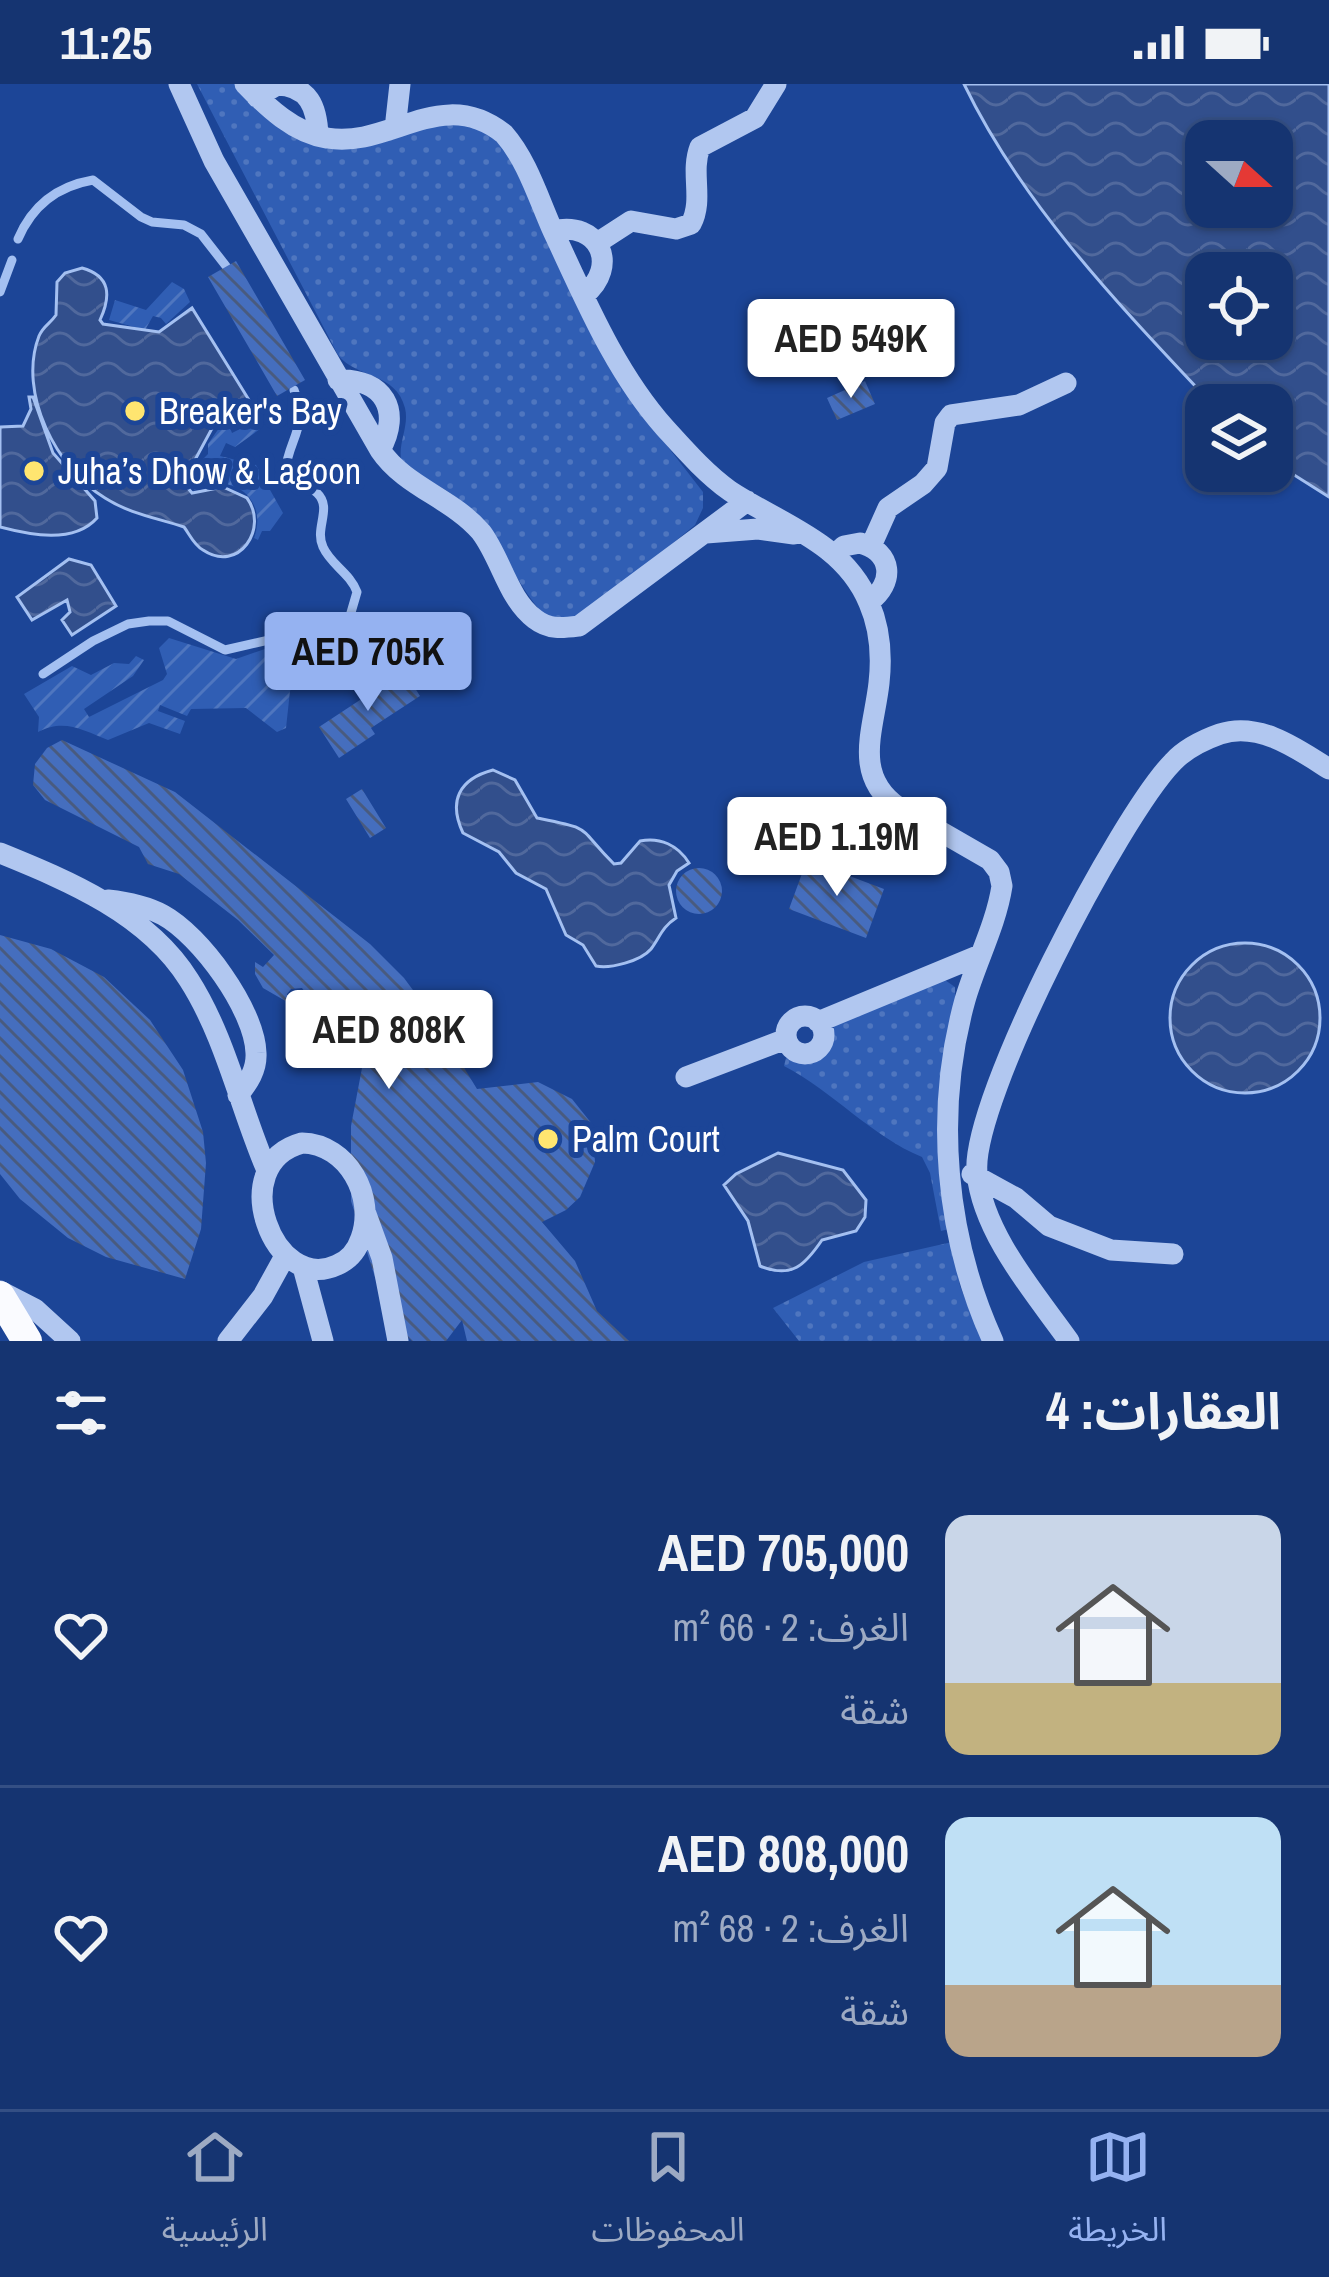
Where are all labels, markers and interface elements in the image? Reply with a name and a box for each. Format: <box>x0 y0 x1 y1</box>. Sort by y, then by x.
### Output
text: 11:25 <box>60 12 152 73</box>
north arrow <box>1185 120 1293 228</box>
map controls <box>1185 120 1293 492</box>
button: locate <box>1185 252 1293 360</box>
pin: AED 549K <box>727 299 975 401</box>
text: AED 549K <box>775 312 927 364</box>
button: layers <box>1185 384 1293 492</box>
place label: Breaker's Bay <box>159 387 342 435</box>
marker: Breaker's Bay <box>122 398 148 424</box>
place label: Juha’s Dhow & Lagoon <box>58 447 361 495</box>
marker: Juha’s Dhow & Lagoon <box>21 458 47 484</box>
pin: AED 705K <box>244 612 492 714</box>
text: AED 705K <box>292 625 444 677</box>
pin: AED 1.19M <box>700 797 974 899</box>
text: AED 1.19M <box>754 810 920 862</box>
pin: AED 808K <box>265 990 513 1092</box>
text: AED 808K <box>313 1003 465 1055</box>
place label: Palm Court <box>572 1115 720 1163</box>
marker: Palm Court <box>535 1126 561 1152</box>
text: العقارات: 4 <box>1046 1376 1281 1445</box>
icon: filters <box>48 1380 114 1446</box>
text: AED 705,000 <box>658 1518 909 1587</box>
icon: home <box>1041 1563 1185 1707</box>
text: الغرف: 2 · 66 m² <box>673 1601 909 1653</box>
icon: heart <box>48 1602 114 1668</box>
text: شقة <box>840 1684 909 1736</box>
text: AED 808,000 <box>658 1819 909 1888</box>
icon: home <box>1041 1865 1185 2009</box>
text: الغرف: 2 · 68 m² <box>673 1902 909 1954</box>
icon: heart <box>48 1904 114 1970</box>
text: شقة <box>840 1985 909 2037</box>
tab: الرئيسية <box>162 2124 268 2265</box>
tab: المحفوظات <box>592 2124 745 2265</box>
tab: الخريطة <box>1068 2124 1167 2265</box>

